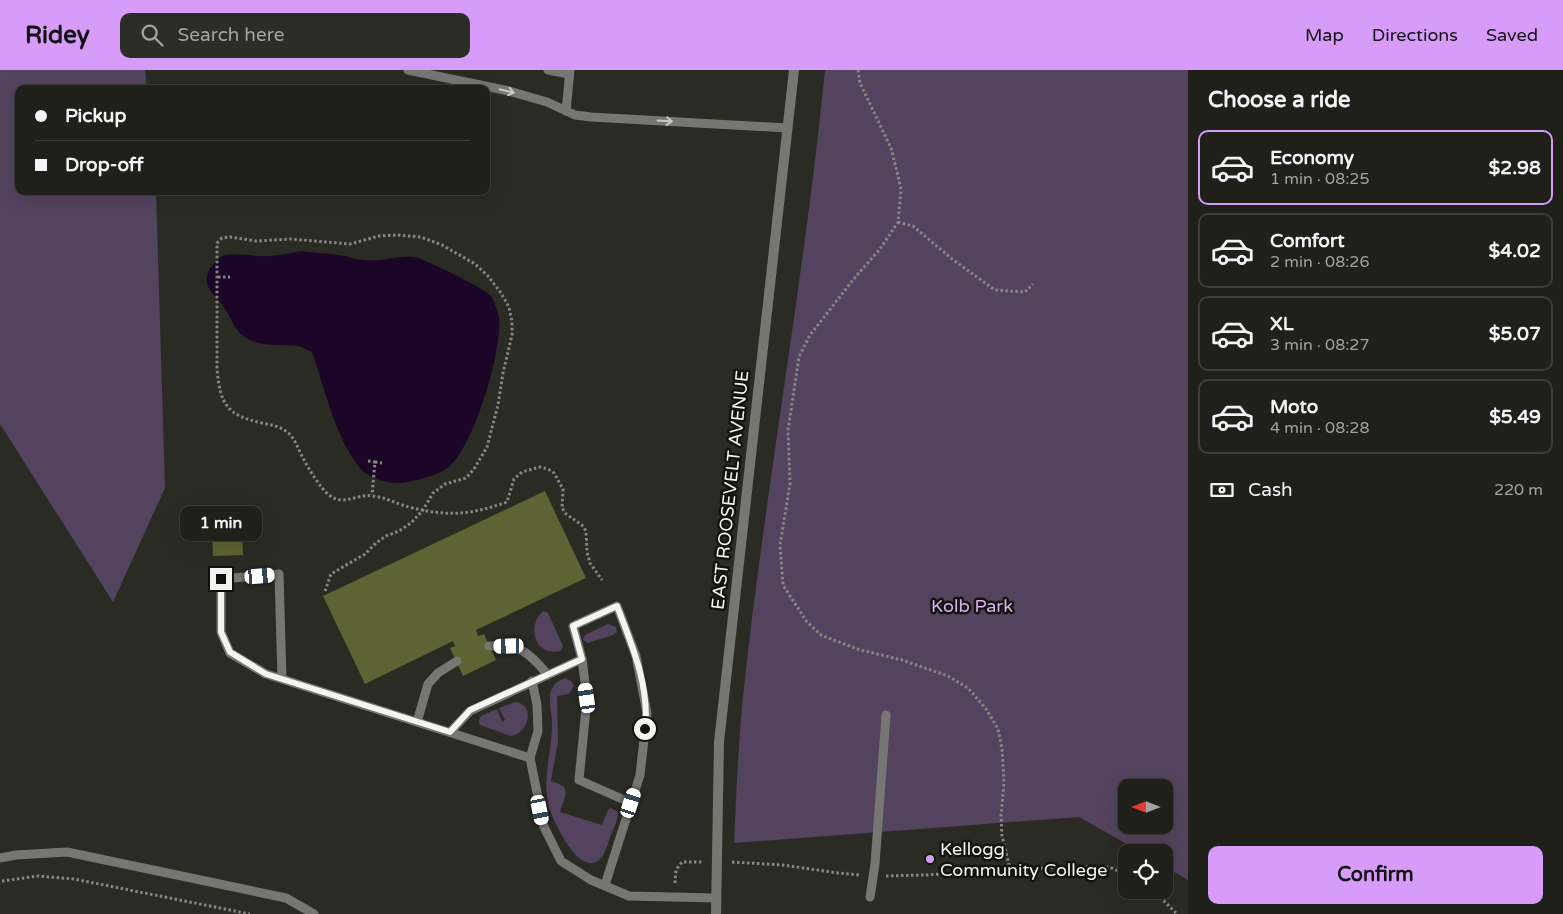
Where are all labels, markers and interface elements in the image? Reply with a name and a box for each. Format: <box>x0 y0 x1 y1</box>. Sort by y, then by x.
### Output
search box <box>120 13 470 58</box>
text: Ridey <box>25 21 90 50</box>
icon: search <box>138 21 166 49</box>
text: Search here <box>178 24 284 46</box>
text: Map <box>1305 24 1344 46</box>
text: Directions <box>1372 24 1458 46</box>
text: Saved <box>1486 24 1538 46</box>
one-way arrow <box>499 87 515 96</box>
text: Choose a ride <box>1208 87 1351 113</box>
text: Pickup <box>65 105 126 127</box>
one-way arrow <box>657 117 673 126</box>
icon: car <box>1210 145 1255 190</box>
text: Economy <box>1270 147 1354 169</box>
text: Drop-off <box>65 154 144 176</box>
text: $2.98 <box>1489 157 1541 179</box>
text: 1 min · 08:25 <box>1270 169 1369 189</box>
icon: car <box>1210 228 1255 273</box>
text: Comfort <box>1270 230 1344 252</box>
text: $4.02 <box>1489 240 1541 262</box>
text: 2 min · 08:26 <box>1270 252 1369 272</box>
icon: car <box>1210 311 1255 356</box>
text: XL <box>1270 313 1294 335</box>
text: $5.07 <box>1489 323 1541 345</box>
text: 3 min · 08:27 <box>1270 335 1369 355</box>
street label: EAST ROOSEVELT AVENUE <box>706 369 754 611</box>
icon: car <box>1210 394 1255 439</box>
text: Moto <box>1270 396 1318 418</box>
text: $5.49 <box>1489 406 1541 428</box>
text: 4 min · 08:28 <box>1270 418 1369 438</box>
icon: cash <box>1208 476 1236 504</box>
text: Cash <box>1248 479 1293 501</box>
text: 220 m <box>1494 480 1543 500</box>
callout: 1 min <box>180 506 262 542</box>
text: 1 min <box>200 513 242 533</box>
car <box>244 567 275 585</box>
route end <box>210 568 232 590</box>
park label: Kolb Park <box>931 595 1013 617</box>
car <box>493 638 524 654</box>
car <box>577 682 596 714</box>
route start <box>634 718 656 740</box>
north arrow <box>1118 779 1172 834</box>
map controls <box>1118 779 1173 899</box>
car <box>619 786 642 820</box>
car <box>529 794 550 826</box>
place label: Kellogg Community College <box>940 838 1108 881</box>
button: locate <box>1118 844 1173 899</box>
button: Confirm <box>1208 846 1543 904</box>
marker: Kellogg Community College <box>924 853 936 865</box>

